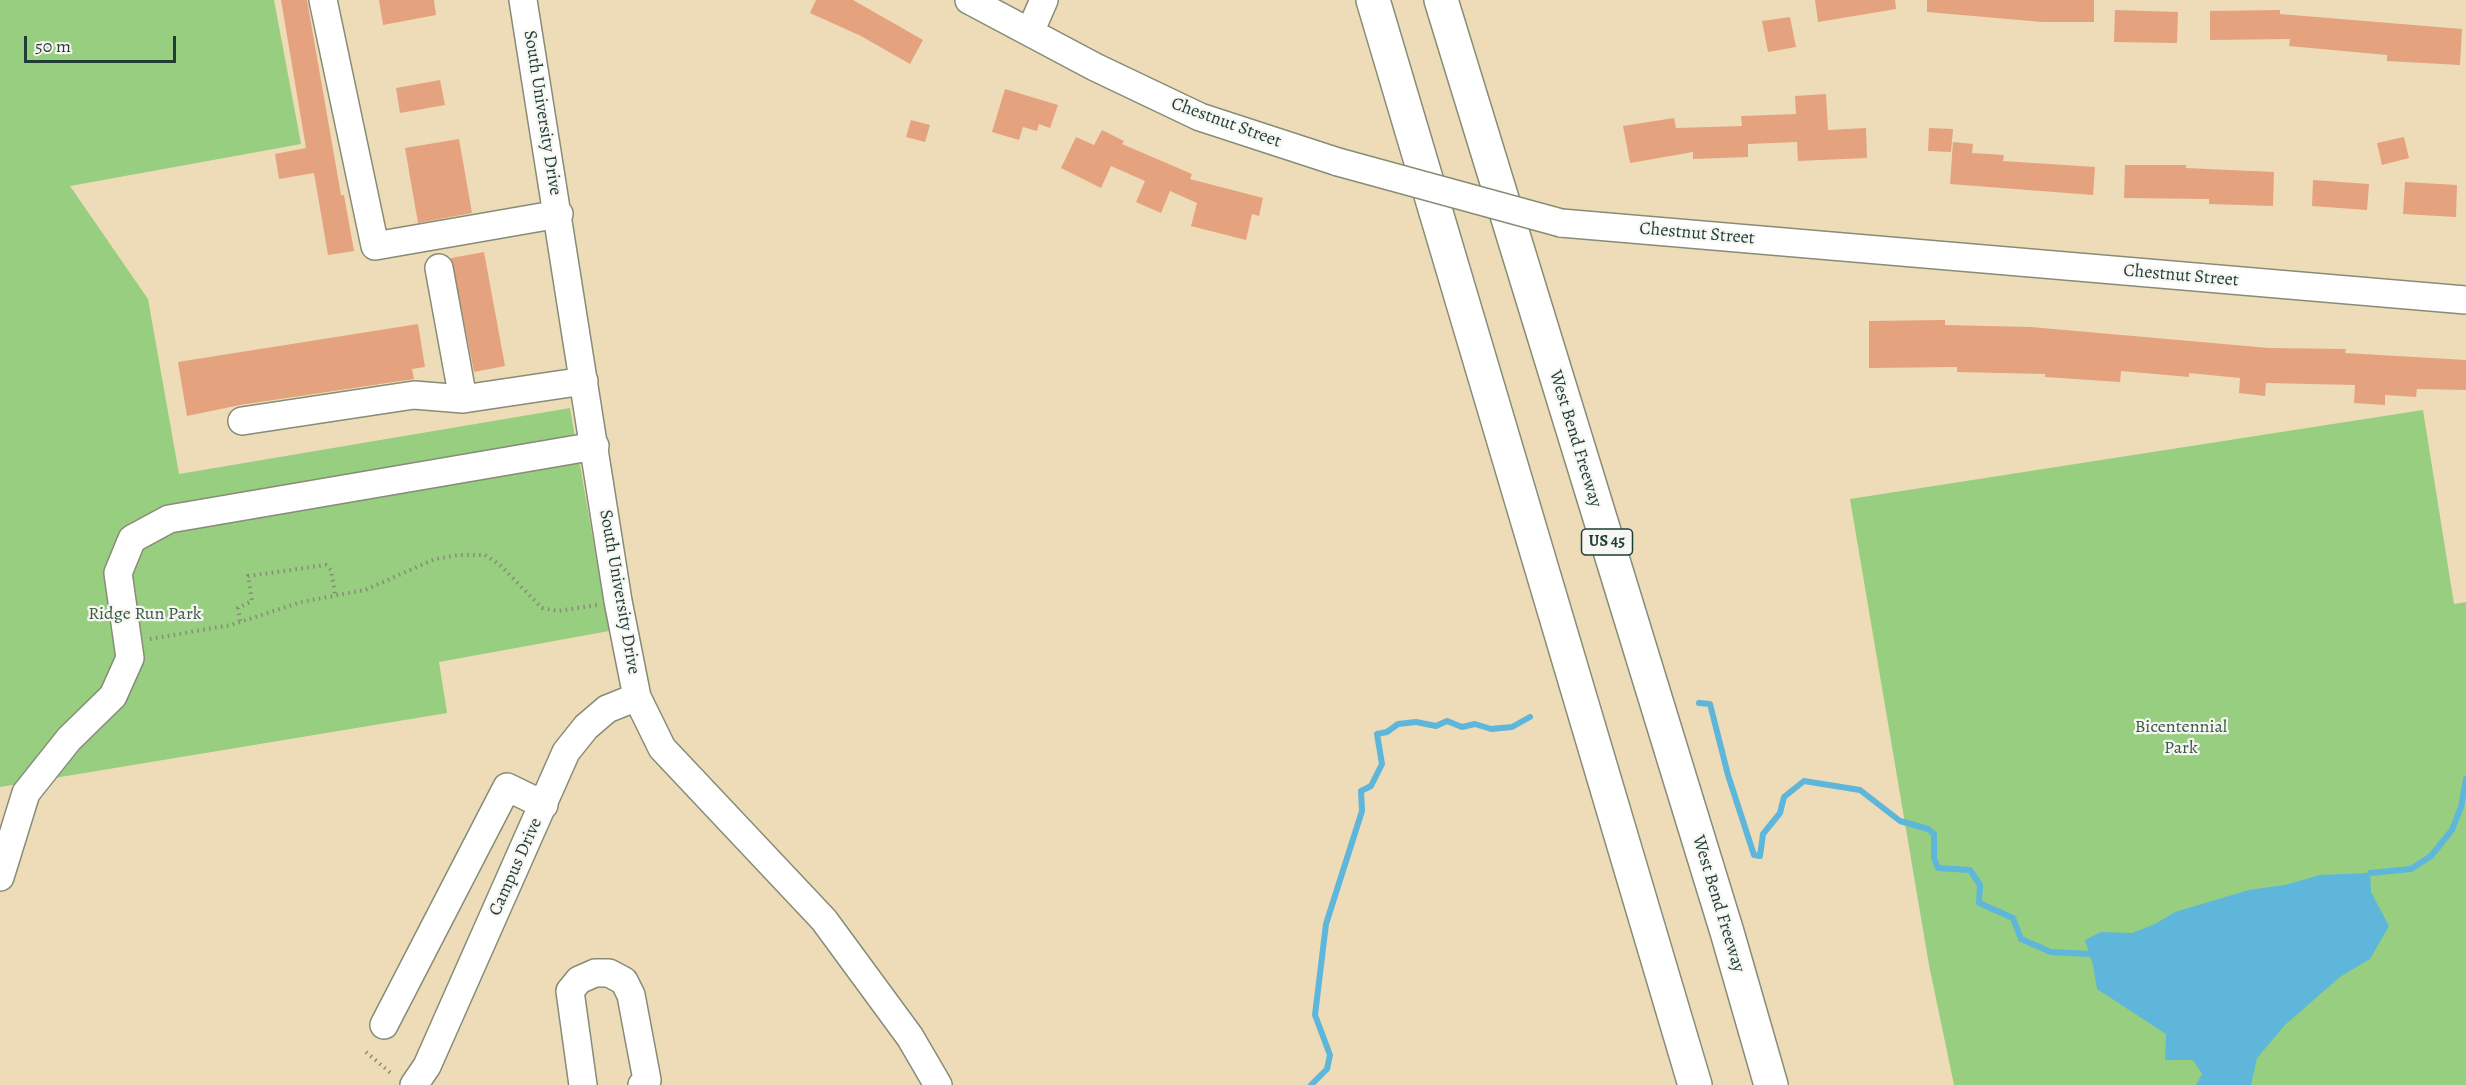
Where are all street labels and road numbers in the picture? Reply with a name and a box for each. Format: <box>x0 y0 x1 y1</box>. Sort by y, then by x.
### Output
street label: South University Drive <box>518 29 566 197</box>
street label: Chestnut Street <box>1168 93 1284 153</box>
street label: Chestnut Street <box>1639 218 1755 250</box>
street label: Chestnut Street <box>2123 260 2239 292</box>
street label: West Bend Freeway <box>1544 368 1606 510</box>
street label: South University Drive <box>594 508 644 676</box>
road number: US 45 <box>1582 529 1632 555</box>
street label: Campus Drive <box>485 815 547 919</box>
street label: West Bend Freeway <box>1687 833 1749 975</box>

